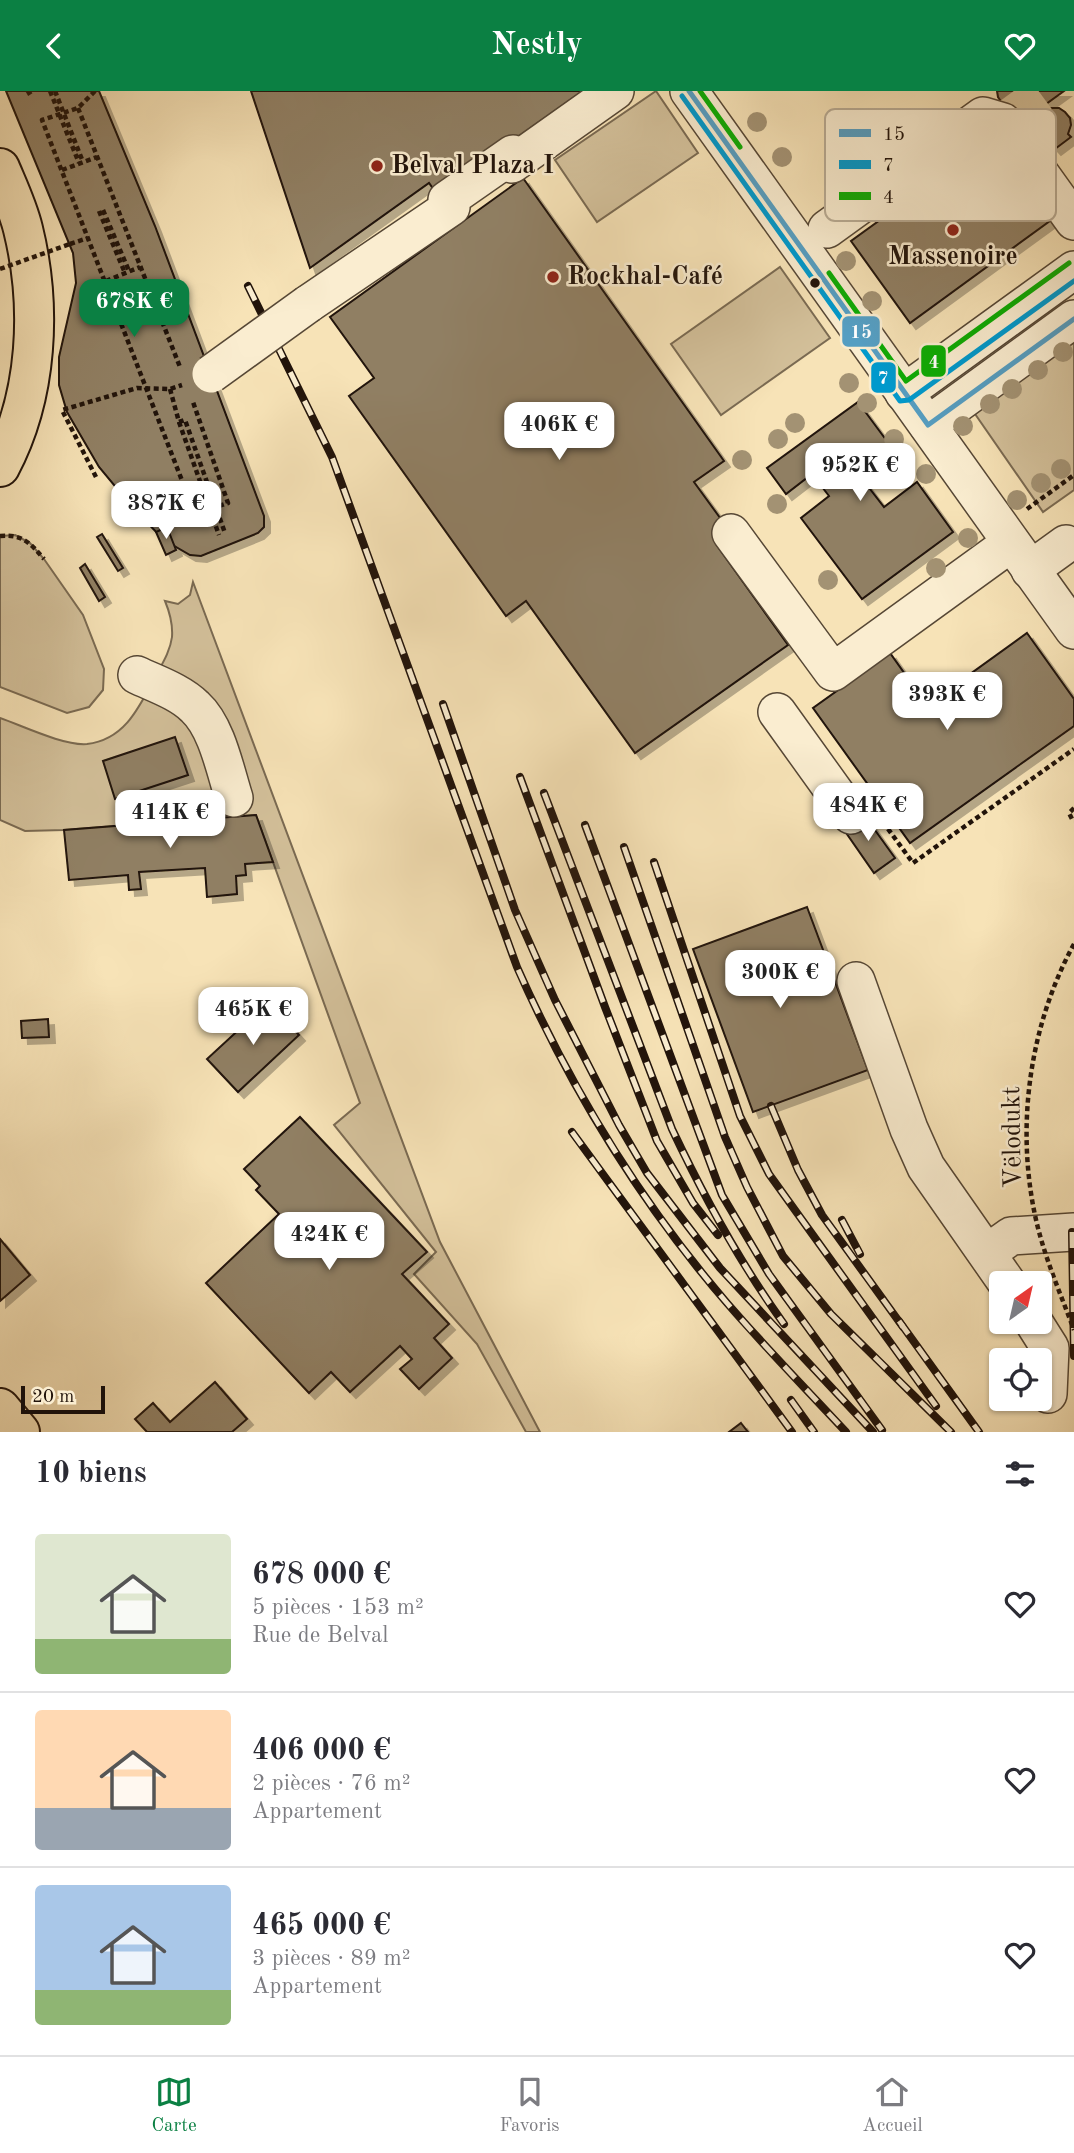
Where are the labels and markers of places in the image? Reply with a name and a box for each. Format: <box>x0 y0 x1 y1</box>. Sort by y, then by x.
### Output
place label: Belval Plaza I <box>391 153 554 179</box>
marker: Belval Plaza I <box>369 158 385 174</box>
marker: Massenoire <box>945 222 961 238</box>
place label: Massenoire <box>888 244 1018 270</box>
place label: Rockhal-Café <box>567 264 723 290</box>
marker: Rockhal-Café <box>545 269 561 285</box>
unlabelled marker <box>808 276 822 290</box>
pin: 678K € <box>77 279 191 339</box>
pin: 406K € <box>502 403 616 462</box>
pin: 952K € <box>803 443 917 503</box>
pin: 387K € <box>109 482 223 541</box>
pin: 393K € <box>890 673 1004 732</box>
pin: 484K € <box>811 783 925 843</box>
pin: 414K € <box>113 791 227 850</box>
pin: 300K € <box>723 951 837 1010</box>
pin: 465K € <box>196 988 310 1047</box>
pin: 424K € <box>272 1213 386 1272</box>

